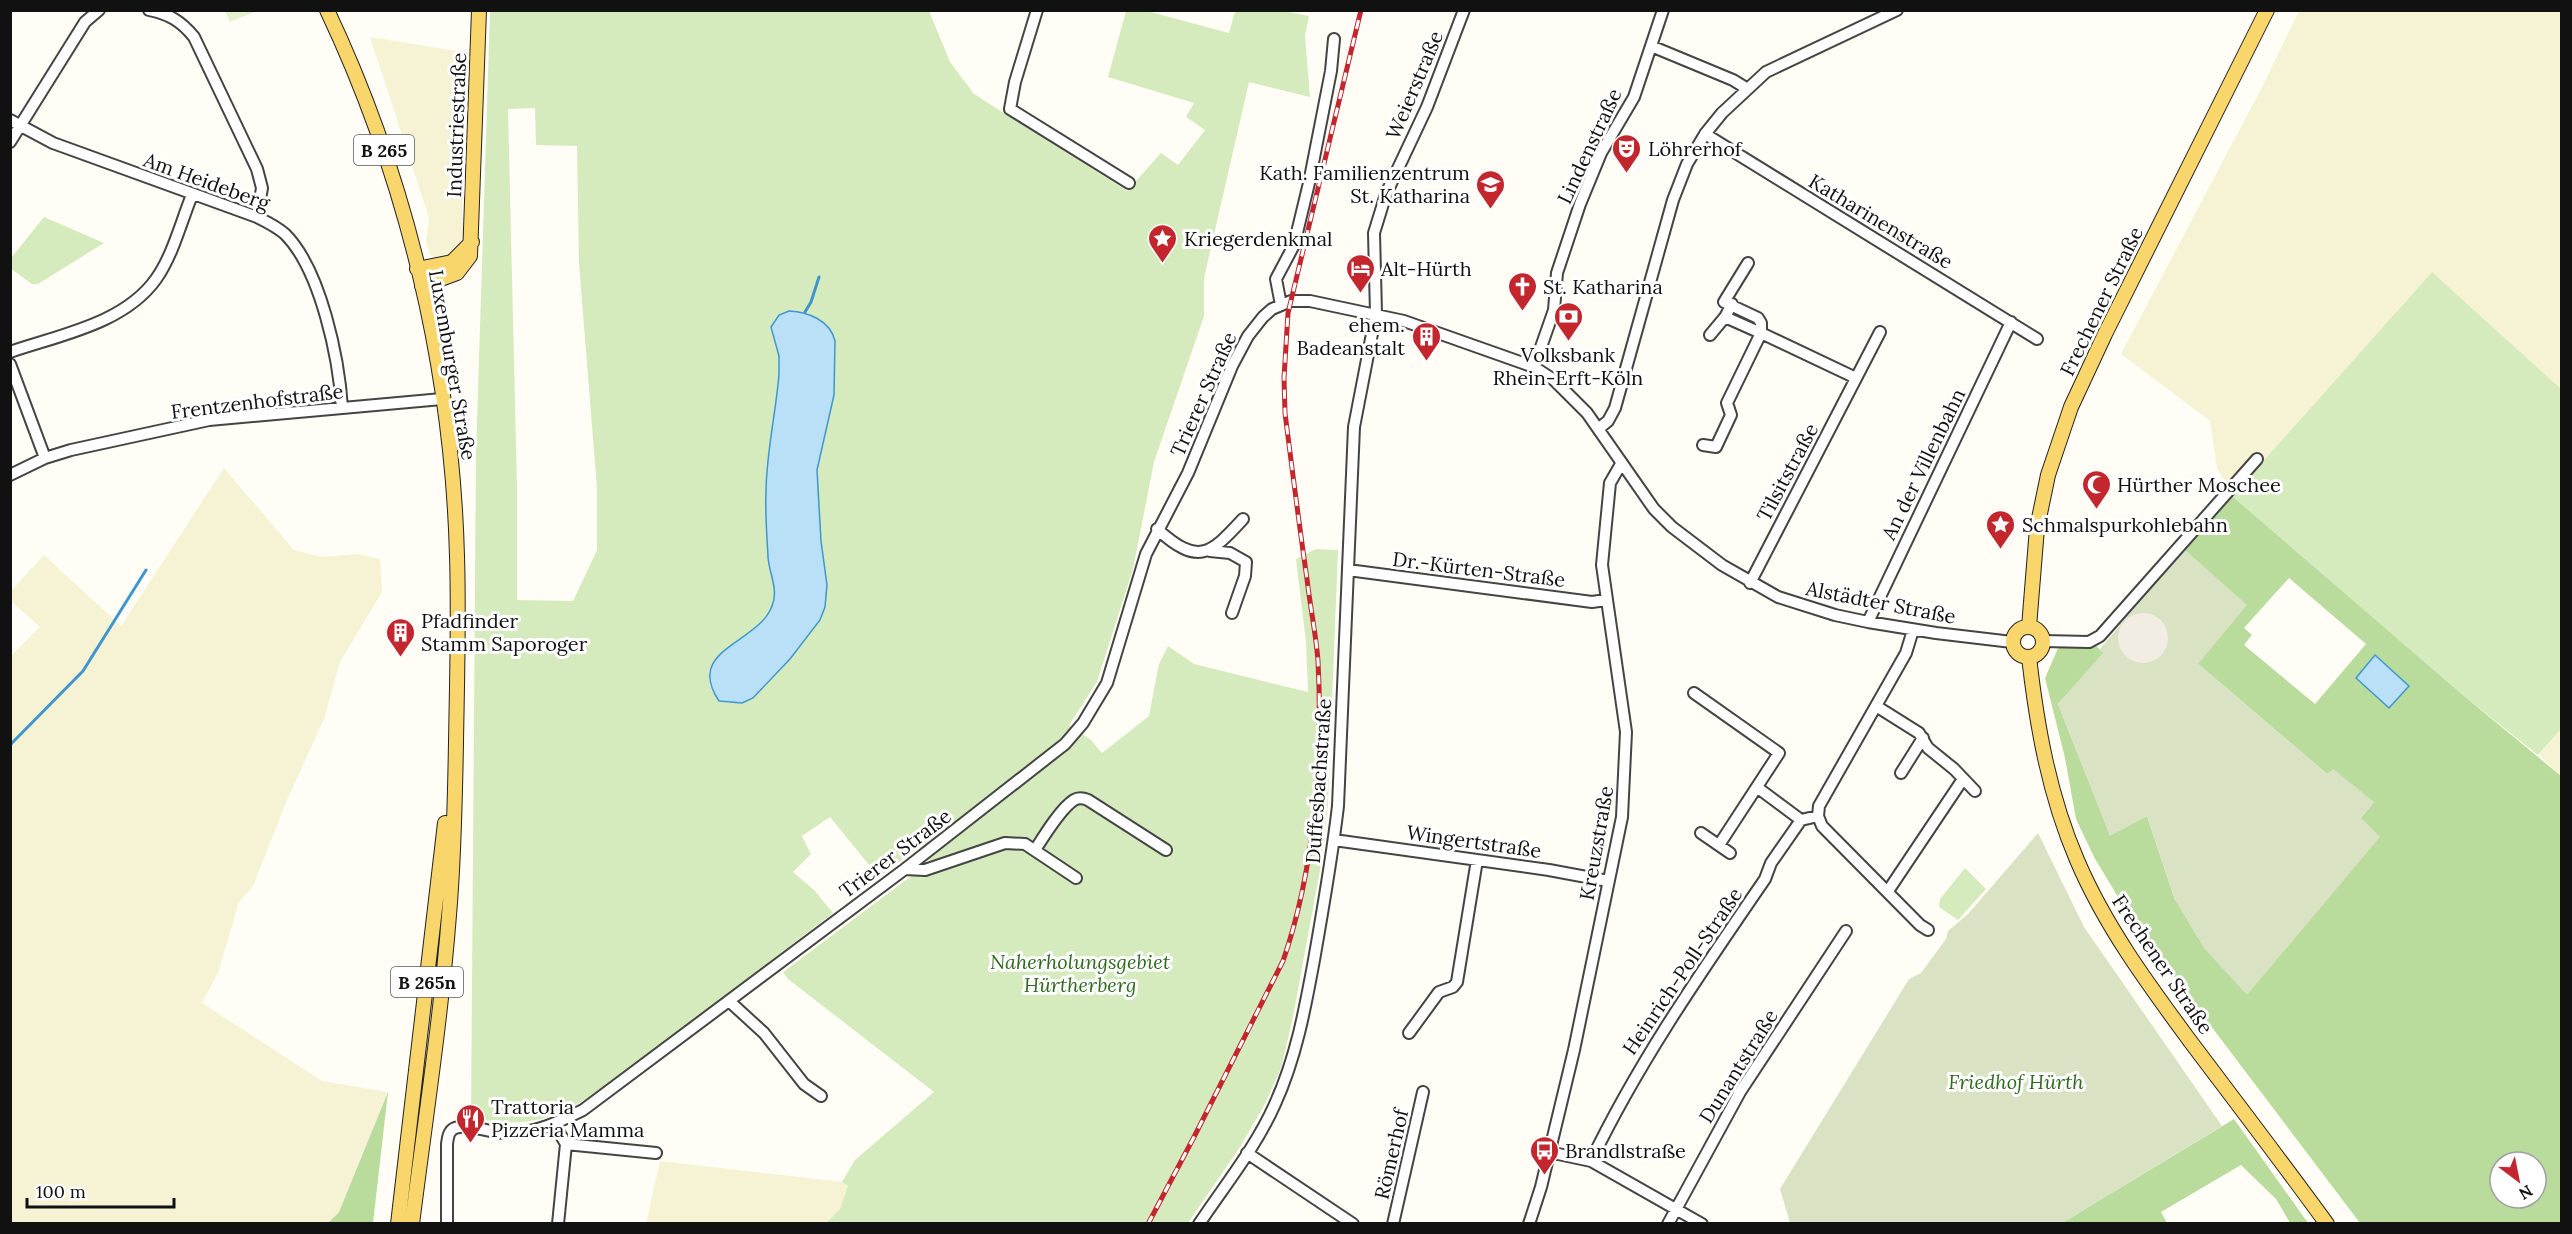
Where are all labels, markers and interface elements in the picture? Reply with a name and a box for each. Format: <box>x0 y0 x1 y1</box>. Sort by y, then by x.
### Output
street label: Weierstraße <box>1380 27 1448 143</box>
street label: Industriestraße <box>441 52 471 198</box>
street label: Lindenstraße <box>1551 84 1627 208</box>
theatre icon: Löhrerhof <box>1611 132 1643 174</box>
road number: B 265 <box>354 135 414 165</box>
place label: Löhrerhof <box>1648 136 1743 161</box>
street label: Am Heideberg <box>140 146 274 216</box>
place label: Kath. Familienzentrum St. Katharina <box>1259 160 1470 208</box>
school or university icon: Kath. Familienzentrum St. Katharina <box>1475 168 1507 210</box>
street label: Katharinenstraße <box>1804 168 1958 274</box>
place icon: Kriegerdenkmal <box>1147 222 1179 264</box>
street label: Frechener Straße <box>2054 222 2148 380</box>
place label: Kriegerdenkmal <box>1184 226 1332 251</box>
hotel icon: Alt-Hürth <box>1344 252 1376 294</box>
place label: Alt-Hürth <box>1380 256 1472 281</box>
street label: Luxemburger Straße <box>424 268 482 462</box>
church icon: St. Katharina <box>1506 270 1538 312</box>
place label: St. Katharina <box>1543 274 1663 299</box>
bank icon: Volksbank Rhein-Erft-Köln <box>1552 300 1584 342</box>
place label: ehem. Badeanstalt <box>1297 312 1405 360</box>
building icon: ehem. Badeanstalt <box>1410 320 1442 362</box>
street label: Trierer Straße <box>1164 328 1242 460</box>
place label: Volksbank Rhein-Erft-Köln <box>1493 342 1643 390</box>
street label: Frentzenhofstraße <box>169 378 345 424</box>
street label: An der Villenbahn <box>1875 384 1970 545</box>
street label: Tilsitstraße <box>1751 419 1823 525</box>
mosque icon: Hürther Moschee <box>2080 468 2112 510</box>
place label: Hürther Moschee <box>2117 472 2281 497</box>
place icon: Schmalspurkohlebahn <box>1985 508 2017 550</box>
place label: Schmalspurkohlebahn <box>2022 512 2228 537</box>
street label: Dr.-Kürten-Straße <box>1391 546 1567 592</box>
street label: Alstädter Straße <box>1803 575 1958 629</box>
place label: Pfadfinder Stamm Saporoger <box>421 608 588 656</box>
building icon: Pfadfinder Stamm Saporoger <box>384 616 416 658</box>
street label: Duffesbachstraße <box>1300 697 1336 864</box>
street label: Kreuzstraße <box>1574 784 1618 902</box>
street label: Trierer Straße <box>834 803 956 903</box>
street label: Wingertstraße <box>1405 819 1543 863</box>
street label: Heinrich-Poll-Straße <box>1617 882 1747 1059</box>
street label: Frechener Straße <box>2107 890 2219 1039</box>
park label: Naherholungsgebiet Hürtherberg <box>990 949 1171 997</box>
road number: B 265n <box>391 967 463 997</box>
street label: Dunantstraße <box>1693 1004 1783 1127</box>
park label: Friedhof Hürth <box>1948 1069 2084 1094</box>
place label: Trattoria Pizzeria Mamma <box>491 1094 644 1142</box>
restaurant icon: Trattoria Pizzeria Mamma <box>454 1102 486 1144</box>
street label: Römerhof <box>1368 1105 1414 1202</box>
bus stop icon: Brandlstraße <box>1528 1134 1560 1176</box>
place label: Brandlstraße <box>1565 1138 1686 1163</box>
north arrow <box>2488 1150 2548 1210</box>
scale bar <box>27 1171 174 1209</box>
text: 100 m <box>36 1180 86 1203</box>
text: N <box>2515 1181 2536 1204</box>

